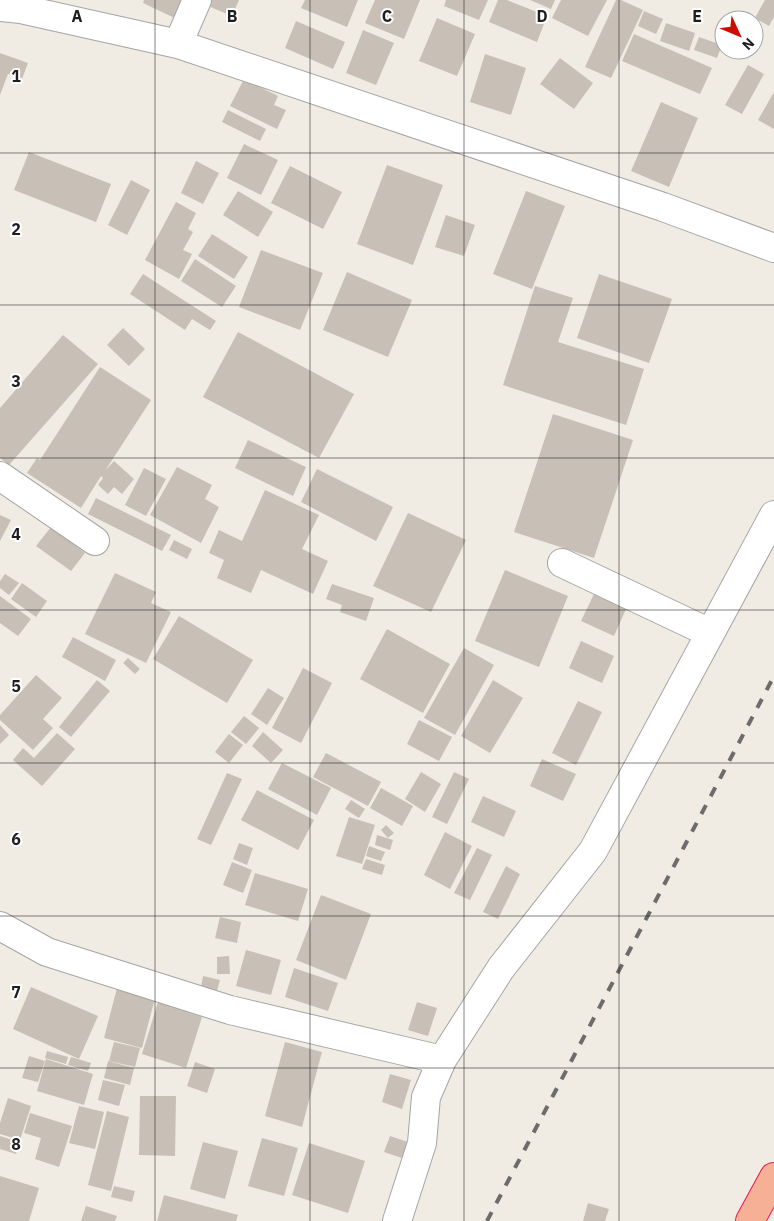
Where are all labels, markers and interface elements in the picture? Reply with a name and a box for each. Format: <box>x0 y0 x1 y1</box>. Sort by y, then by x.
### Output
text: A <box>72 6 83 26</box>
text: B <box>227 6 238 26</box>
text: C <box>382 6 392 26</box>
text: D <box>536 6 548 26</box>
text: E <box>692 6 702 26</box>
north arrow <box>714 10 764 60</box>
text: N <box>738 34 758 54</box>
text: 1 <box>11 66 21 86</box>
text: 2 <box>11 219 21 239</box>
text: 3 <box>11 371 21 391</box>
text: 4 <box>11 524 21 544</box>
text: 5 <box>11 676 21 696</box>
text: 6 <box>11 829 21 849</box>
text: 7 <box>11 982 21 1002</box>
text: 8 <box>11 1134 21 1154</box>

